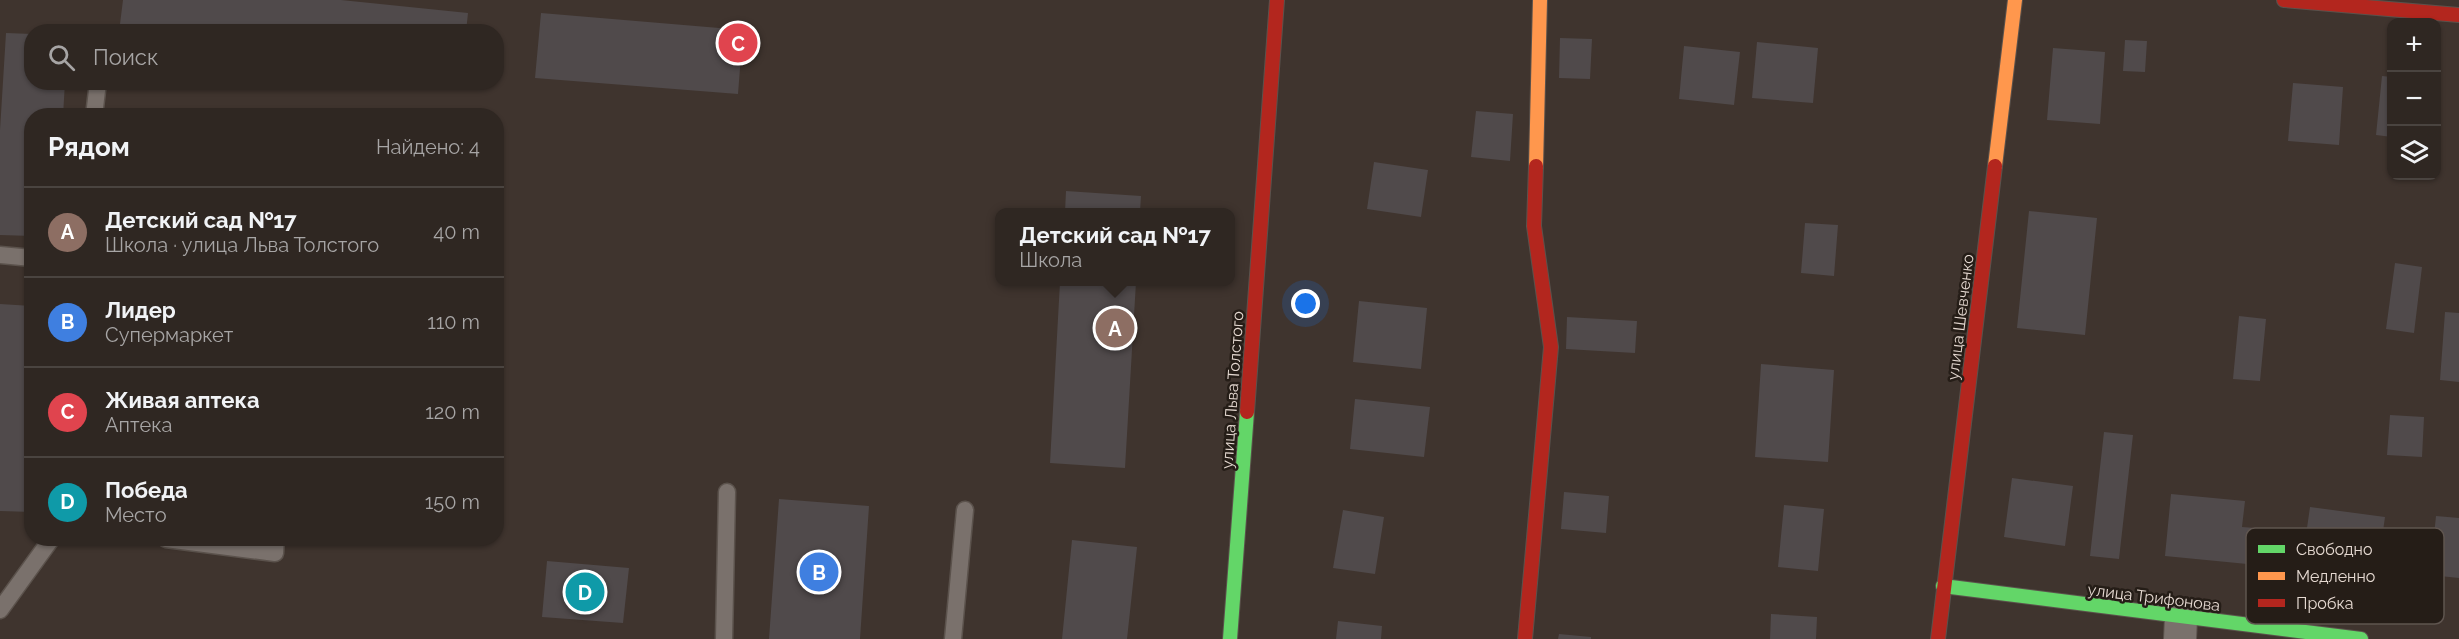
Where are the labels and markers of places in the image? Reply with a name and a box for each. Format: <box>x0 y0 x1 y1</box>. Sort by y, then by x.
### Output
pin: C <box>718 20 758 66</box>
pin: A <box>1096 306 1134 350</box>
pin: B <box>800 550 838 594</box>
pin: D <box>566 570 604 614</box>

